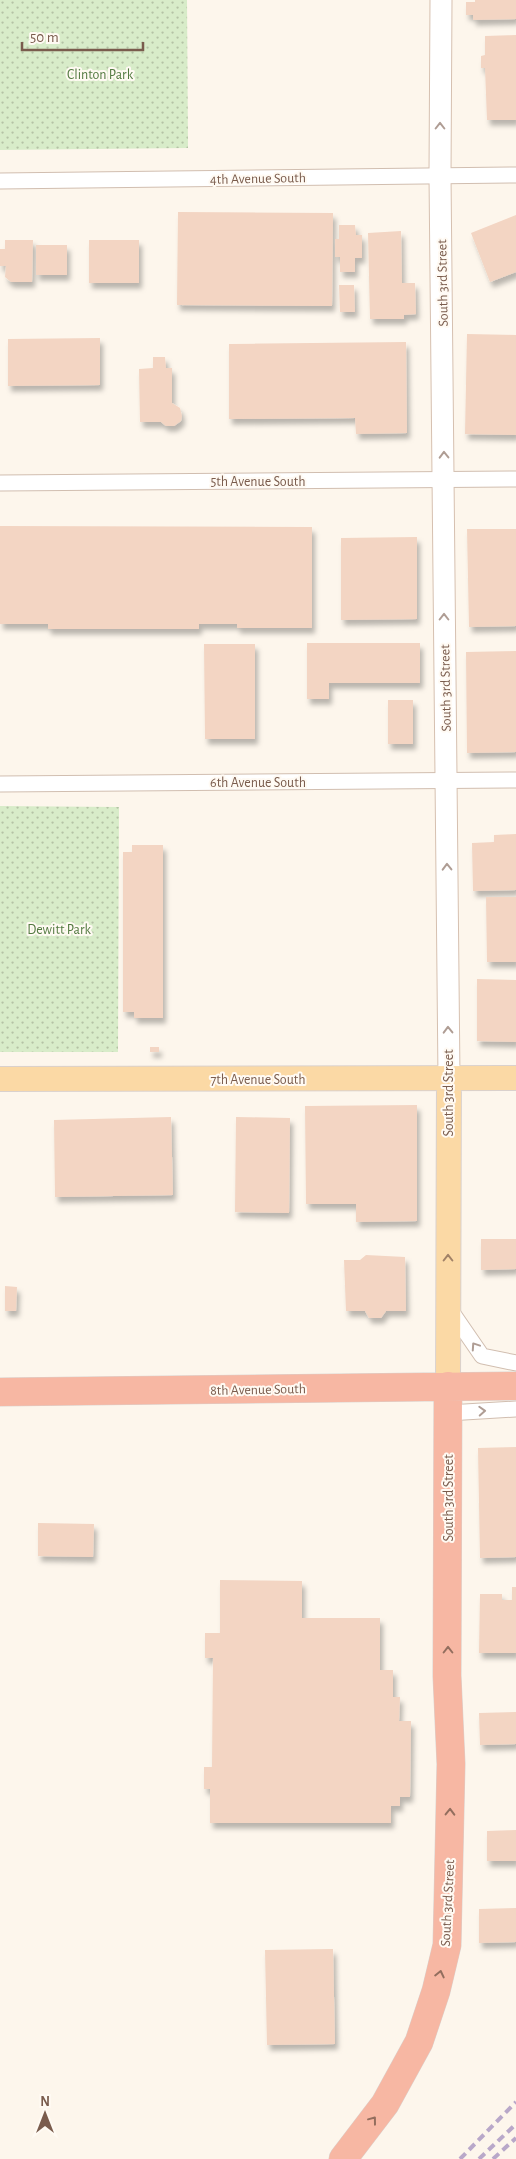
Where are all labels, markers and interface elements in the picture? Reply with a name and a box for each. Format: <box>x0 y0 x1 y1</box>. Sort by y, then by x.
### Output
scale bar <box>22 20 144 52</box>
text: 50 m <box>30 30 59 45</box>
park label: Clinton Park <box>67 68 134 82</box>
one-way arrow <box>435 122 445 130</box>
street label: 4th Avenue South <box>210 171 306 187</box>
street label: South 3rd Street <box>435 239 451 327</box>
one-way arrow <box>439 450 449 458</box>
street label: 5th Avenue South <box>210 475 306 489</box>
one-way arrow <box>439 613 449 620</box>
street label: South 3rd Street <box>438 644 454 732</box>
street label: 6th Avenue South <box>210 776 306 790</box>
one-way arrow <box>442 863 452 870</box>
park label: Dewitt Park <box>27 923 91 937</box>
one-way arrow <box>443 1025 453 1033</box>
street label: South 3rd Street <box>442 1049 456 1137</box>
street label: 7th Avenue South <box>210 1073 306 1087</box>
one-way arrow <box>443 1254 454 1262</box>
one-way arrow <box>472 1342 481 1352</box>
street label: 8th Avenue South <box>210 1382 306 1398</box>
one-way arrow <box>478 1405 486 1416</box>
street label: South 3rd Street <box>442 1454 456 1542</box>
one-way arrow <box>443 1646 453 1654</box>
one-way arrow <box>445 1808 455 1816</box>
street label: South 3rd Street <box>439 1859 457 1947</box>
one-way arrow <box>434 1969 445 1978</box>
north arrow <box>20 2089 70 2139</box>
text: N <box>40 2095 50 2109</box>
one-way arrow <box>367 2116 376 2126</box>

